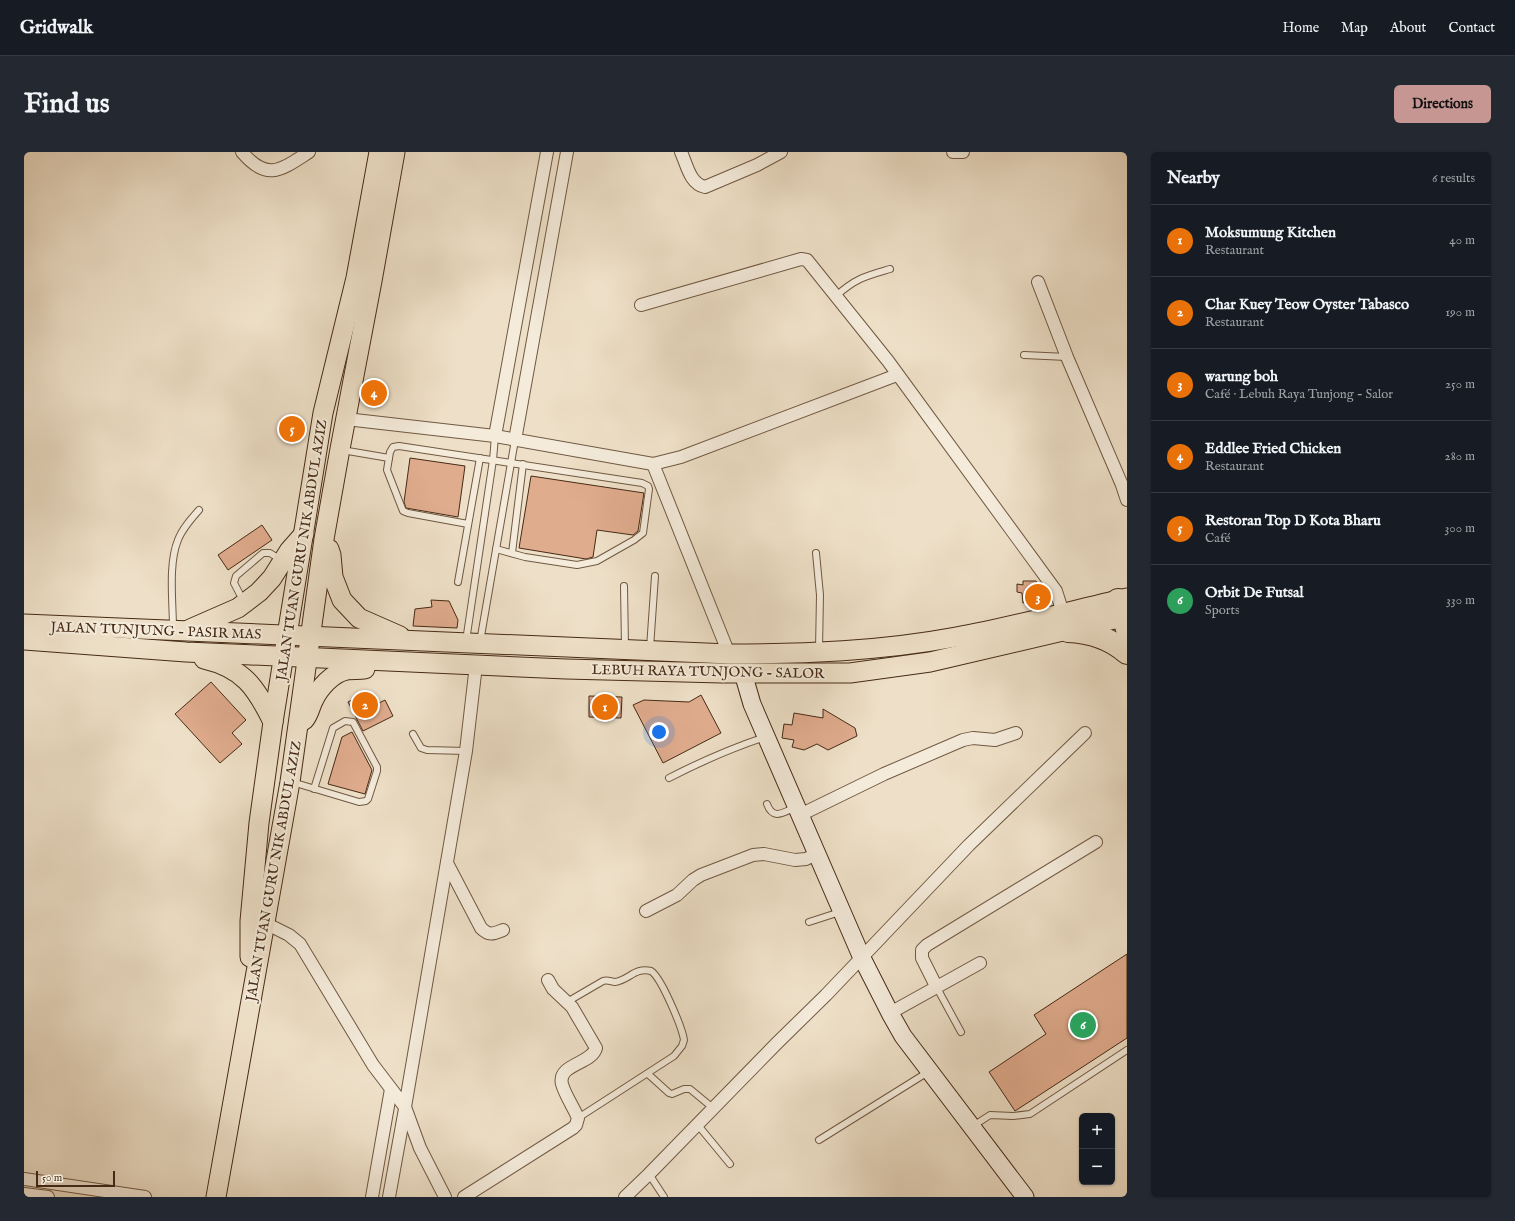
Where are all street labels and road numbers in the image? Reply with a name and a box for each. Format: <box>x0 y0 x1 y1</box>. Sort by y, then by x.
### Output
street label: JALAN TUAN GURU NIK ABDUL AZIZ <box>272 418 332 684</box>
street label: JALAN TUNJUNG - PASIR MAS <box>48 618 262 644</box>
street label: LEBUH RAYA TUNJONG - SALOR <box>592 661 825 683</box>
street label: JALAN TUAN GURU NIK ABDUL AZIZ <box>242 739 306 1005</box>

